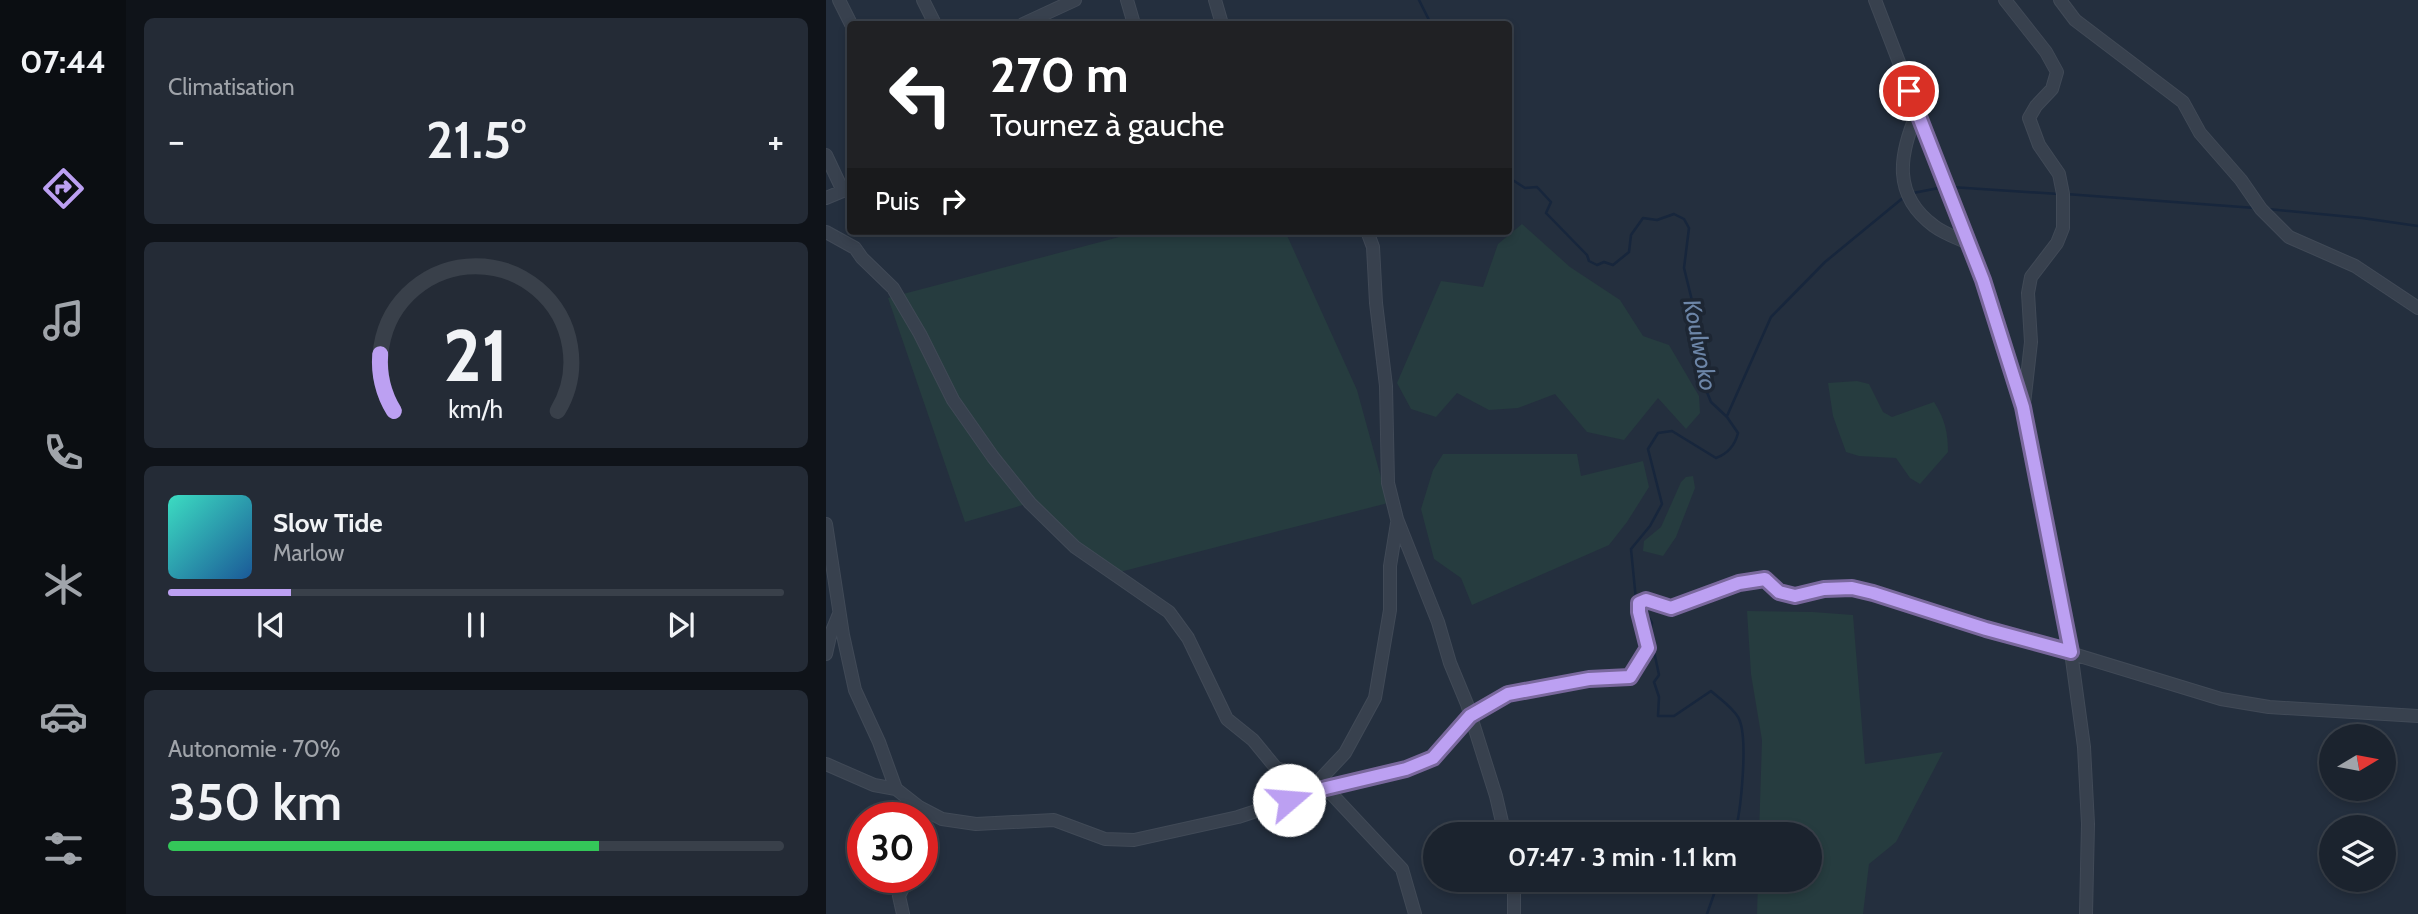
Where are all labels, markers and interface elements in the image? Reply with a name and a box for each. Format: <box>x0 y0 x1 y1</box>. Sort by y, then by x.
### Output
text: 07:44 <box>20 42 106 81</box>
text: 270 m <box>990 45 1129 104</box>
icon: left <box>875 49 966 140</box>
pin <box>1879 61 1939 121</box>
icon: arrive <box>1890 72 1928 110</box>
text: Climatisation <box>168 73 295 101</box>
text: Tournez à gauche <box>990 105 1224 144</box>
text: 21.5° <box>426 108 526 171</box>
text: − <box>168 117 185 164</box>
text: + <box>767 117 784 164</box>
icon: directions <box>39 164 88 213</box>
icon: right <box>934 182 972 220</box>
text: Puis <box>875 185 920 217</box>
icon: music <box>39 296 88 345</box>
water label: Koulwoko <box>1677 297 1724 393</box>
text: 21 <box>443 311 509 399</box>
text: km/h <box>449 394 503 424</box>
icon: phone <box>39 428 88 477</box>
text: Slow Tide <box>273 507 383 539</box>
text: Marlow <box>273 539 344 567</box>
icon: climate <box>39 560 88 609</box>
icon: previous <box>252 606 290 644</box>
icon: pause <box>457 606 495 644</box>
icon: next <box>662 606 700 644</box>
icon: car <box>39 692 88 741</box>
north arrow <box>2319 724 2396 802</box>
map controls <box>2319 724 2396 892</box>
text: Autonomie · 70% <box>168 735 341 763</box>
position arrow <box>1252 763 1326 837</box>
text: 350 km <box>168 770 342 833</box>
speed limit sign: 30 <box>847 802 938 893</box>
button: layers <box>2319 815 2396 892</box>
icon: filters <box>39 824 88 873</box>
text: 07:47 · 3 min · 1.1 km <box>1508 841 1737 873</box>

